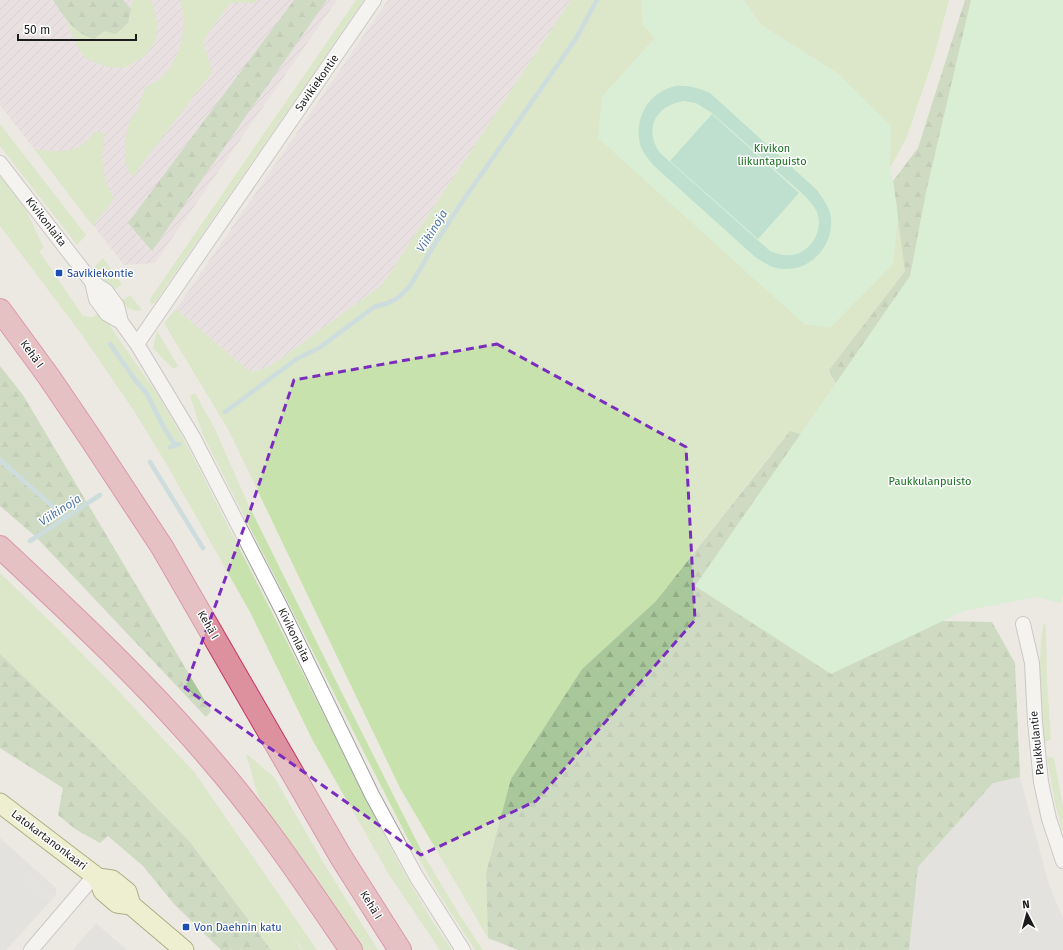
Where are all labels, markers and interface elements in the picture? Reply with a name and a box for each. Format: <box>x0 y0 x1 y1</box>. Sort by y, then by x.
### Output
scale bar <box>18 16 136 42</box>
text: 50 m <box>24 23 50 37</box>
street label: Savikiekontie <box>293 52 341 114</box>
park label: Kivikon liikuntapuisto <box>737 142 807 168</box>
street label: Kivikonlaita <box>23 195 69 249</box>
water label: Viikinoja <box>414 207 451 255</box>
place label: Savikiekontie <box>67 267 134 280</box>
marker: Savikiekontie <box>54 268 64 278</box>
street label: Kehä I <box>18 338 46 370</box>
park label: Paukkulanpuisto <box>889 475 971 488</box>
water label: Viikinoja <box>36 491 84 529</box>
street label: Kivikonlaita <box>275 606 313 664</box>
street label: Kehä I <box>195 608 221 642</box>
street label: Paukkulantie <box>1027 710 1047 776</box>
street label: Latokartanonkaari <box>9 807 89 873</box>
street label: Kehä I <box>357 888 385 922</box>
north arrow <box>1007 894 1047 934</box>
text: N <box>1022 898 1030 911</box>
place label: Von Daehnin katu <box>194 921 282 934</box>
marker: Von Daehnin katu <box>181 922 191 932</box>

